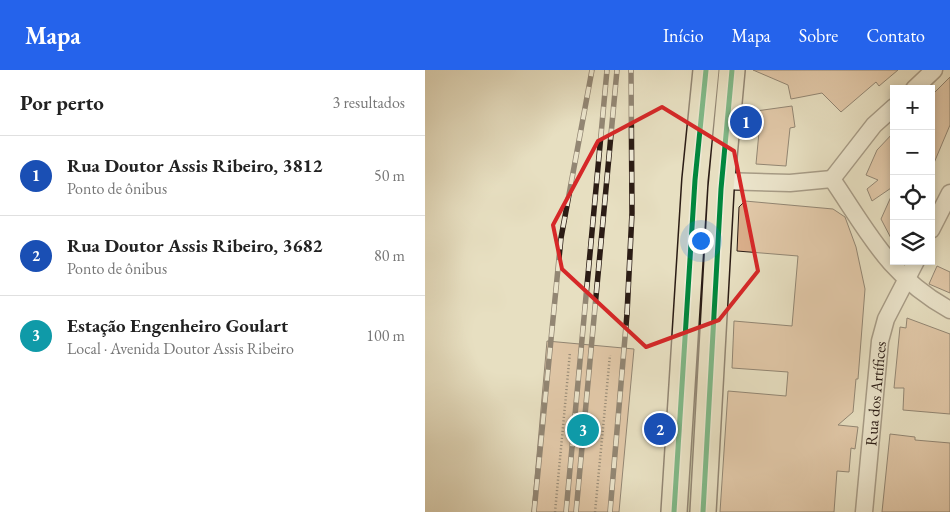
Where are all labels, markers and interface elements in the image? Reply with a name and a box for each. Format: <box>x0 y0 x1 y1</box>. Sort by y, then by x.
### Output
text: Mapa <box>25 20 81 51</box>
text: Início <box>663 24 704 47</box>
text: Mapa <box>732 24 771 47</box>
text: Sobre <box>799 24 838 47</box>
text: Contato <box>866 24 925 47</box>
map controls <box>890 85 935 265</box>
button: + <box>890 85 935 130</box>
text: Por perto <box>20 89 104 116</box>
text: 3 resultados <box>333 92 405 113</box>
pin: 1 <box>730 103 762 141</box>
button: − <box>890 130 935 175</box>
text: Rua Doutor Assis Ribeiro, 3812 <box>67 153 323 178</box>
text: 1 <box>32 165 40 186</box>
text: 50 m <box>374 165 405 186</box>
button: locate <box>890 175 935 220</box>
text: Ponto de ônibus <box>67 178 167 199</box>
button: layers <box>890 220 935 265</box>
your location <box>688 228 714 254</box>
text: Rua Doutor Assis Ribeiro, 3682 <box>67 233 323 258</box>
text: 2 <box>32 245 40 266</box>
text: 80 m <box>374 245 405 266</box>
text: Ponto de ônibus <box>67 258 167 279</box>
text: Estação Engenheiro Goulart <box>67 313 288 338</box>
text: 3 <box>32 325 40 346</box>
text: 100 m <box>366 325 405 346</box>
text: Local · Avenida Doutor Assis Ribeiro <box>67 338 294 359</box>
street label: Rua dos Artífices <box>860 340 890 447</box>
pin: 2 <box>644 410 676 448</box>
pin: 3 <box>567 411 599 449</box>

